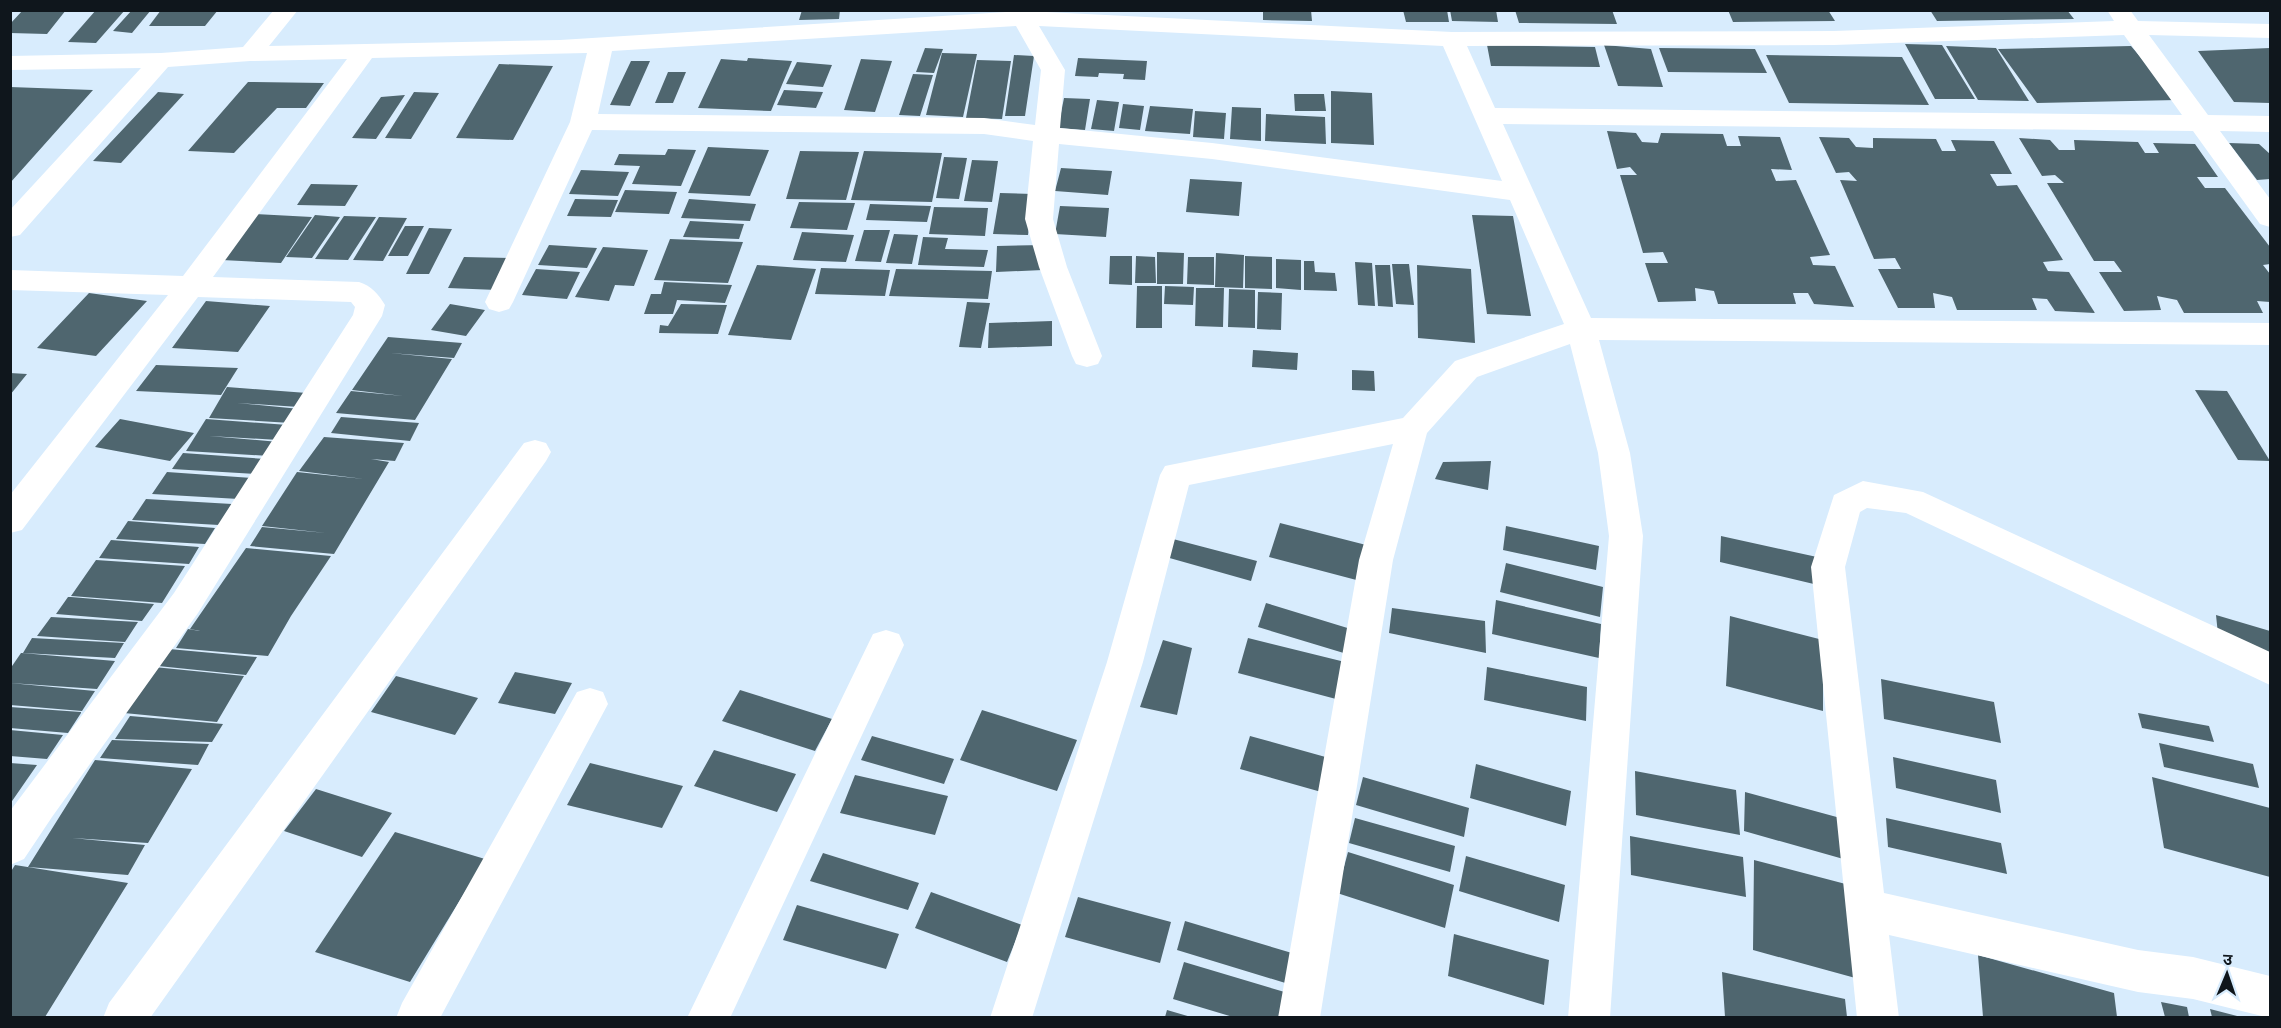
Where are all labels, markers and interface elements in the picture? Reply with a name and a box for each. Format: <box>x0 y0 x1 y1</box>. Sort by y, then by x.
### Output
north arrow <box>2197 944 2257 1004</box>
text: उ <box>2222 949 2233 971</box>

